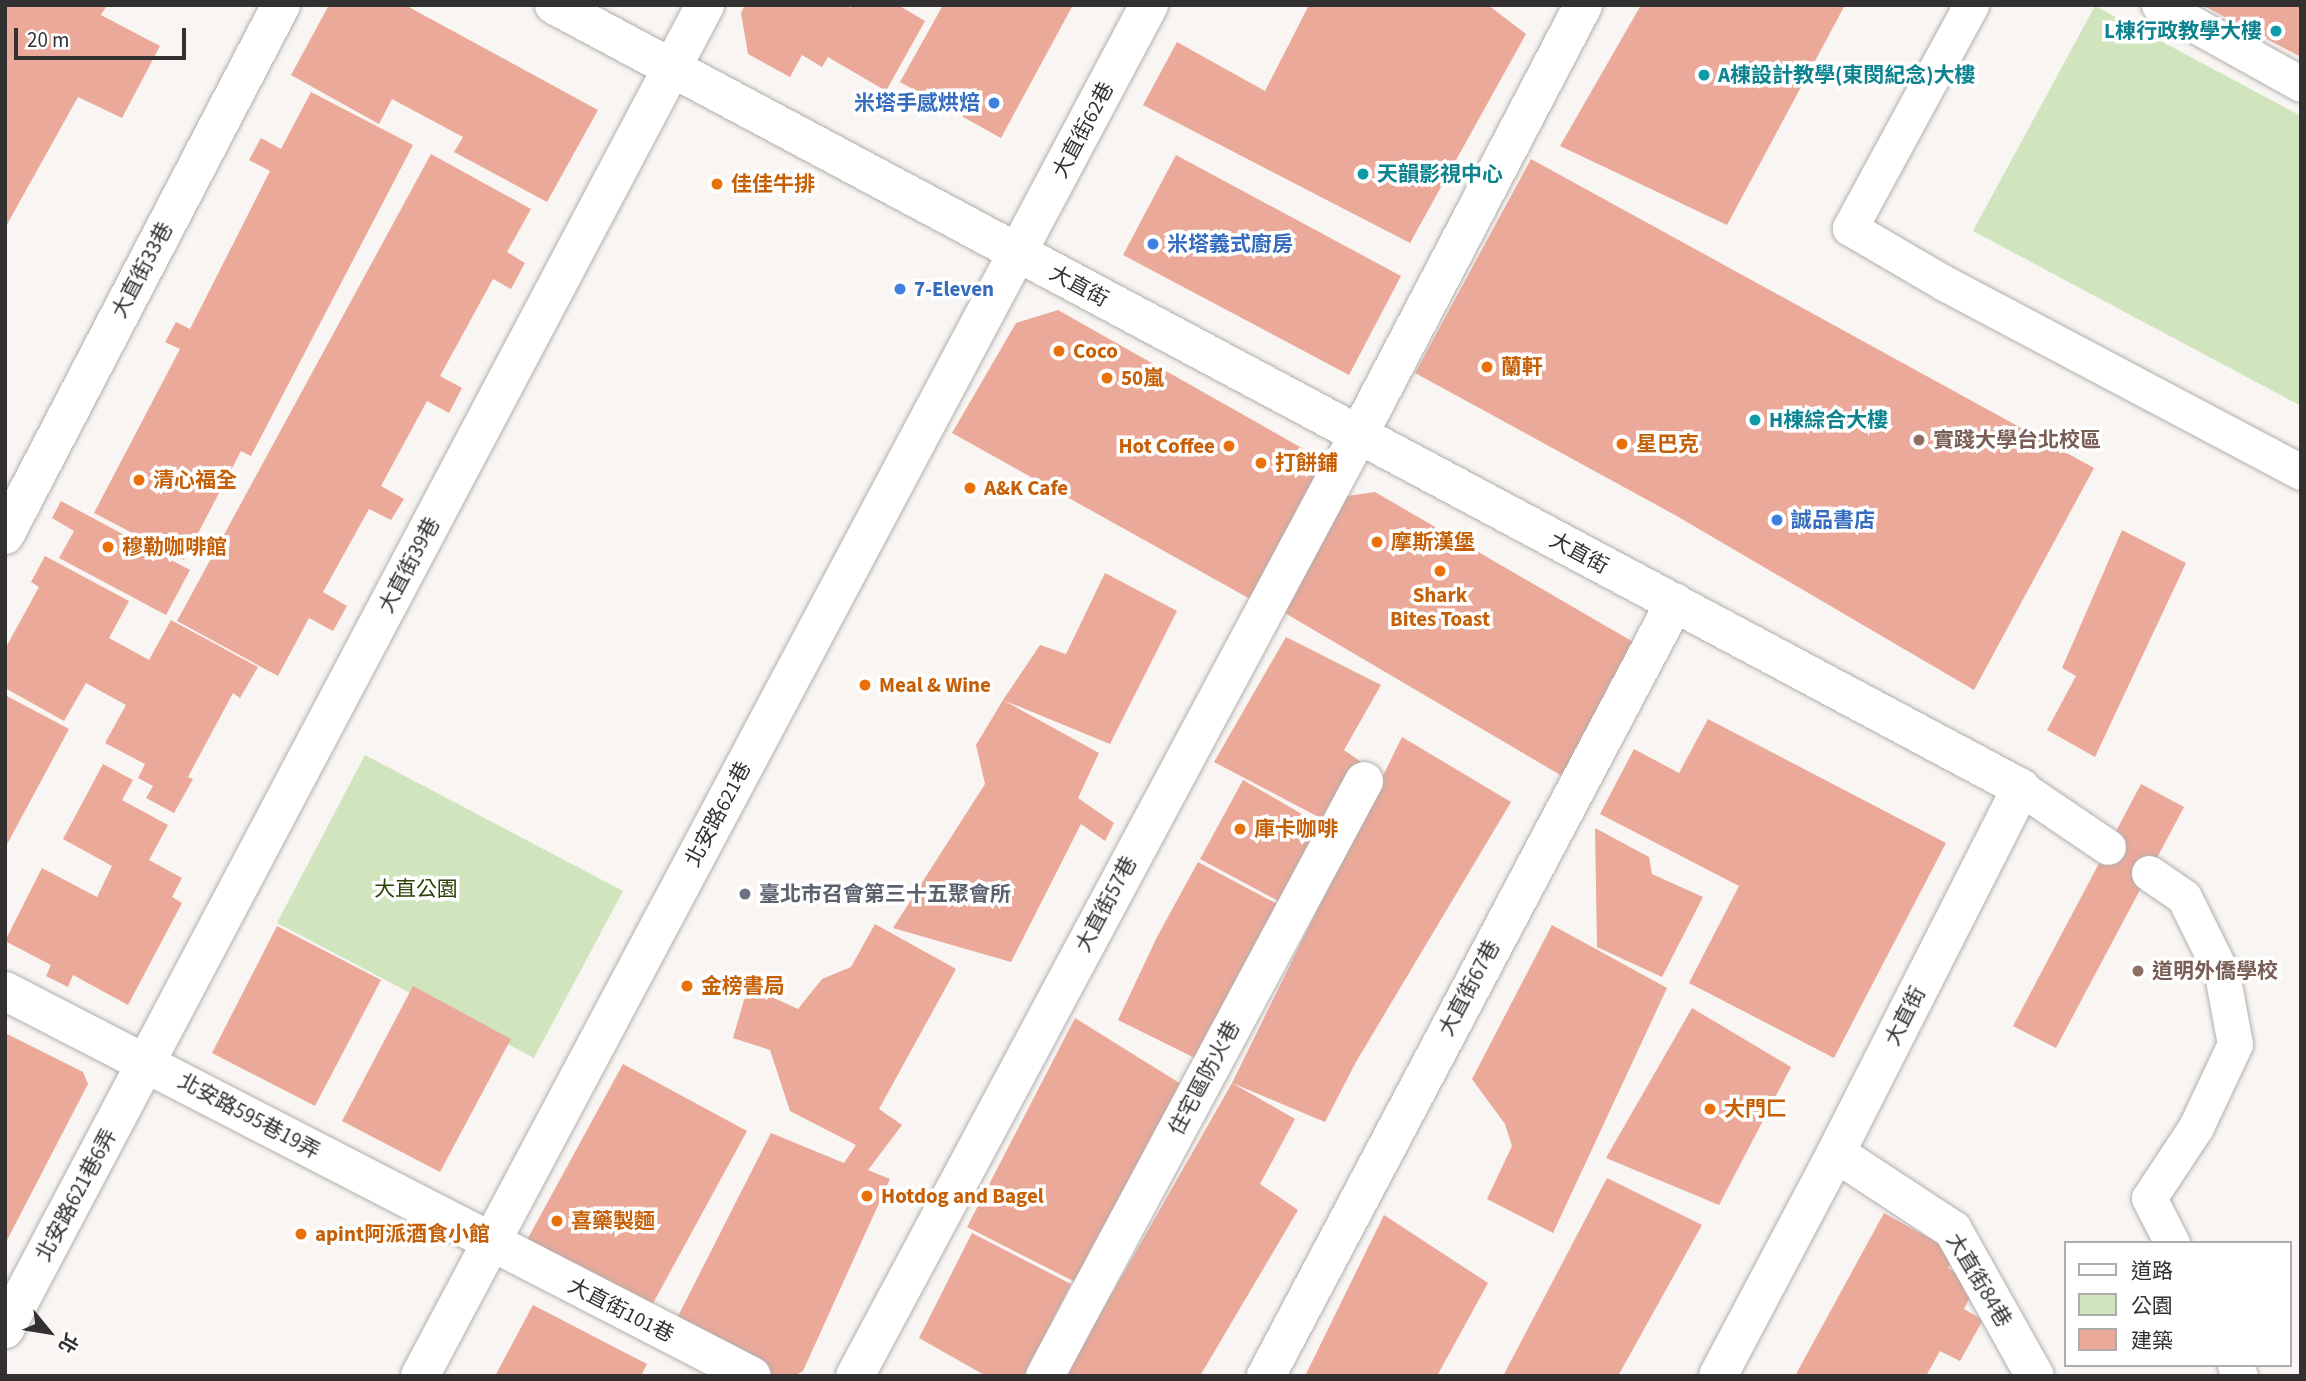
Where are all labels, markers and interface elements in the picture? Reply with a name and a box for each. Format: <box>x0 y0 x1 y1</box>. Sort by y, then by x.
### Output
scale bar <box>18 14 189 58</box>
place label: L棟行政教學大樓 <box>2104 18 2262 44</box>
marker: L棟行政教學大樓 <box>2268 23 2284 39</box>
text: 20 m <box>27 25 69 55</box>
place label: A棟設計教學(東閔紀念)大樓 <box>1718 62 1975 88</box>
marker: A棟設計教學(東閔紀念)大樓 <box>1696 67 1712 83</box>
street label: 大直街62巷 <box>1047 78 1119 182</box>
place label: 米塔手感烘焙 <box>854 90 980 116</box>
marker: 米塔手感烘焙 <box>986 95 1002 111</box>
place label: 天韻影視中心 <box>1377 161 1503 187</box>
marker: 天韻影視中心 <box>1355 166 1371 182</box>
place label: 佳佳牛排 <box>731 171 815 197</box>
marker: 佳佳牛排 <box>709 176 725 192</box>
street label: 大直街33巷 <box>106 218 178 322</box>
place label: 米塔義式廚房 <box>1167 231 1293 257</box>
marker: 米塔義式廚房 <box>1145 236 1161 252</box>
street label: 大直街 <box>1045 260 1113 312</box>
place label: 7-Eleven <box>914 276 994 302</box>
marker: 7-Eleven <box>892 281 908 297</box>
place label: Coco <box>1073 338 1118 364</box>
marker: Coco <box>1051 343 1067 359</box>
place label: 蘭軒 <box>1501 354 1543 380</box>
marker: 蘭軒 <box>1479 359 1495 375</box>
place label: 50嵐 <box>1121 365 1164 391</box>
marker: 50嵐 <box>1099 370 1115 386</box>
place label: H棟綜合大樓 <box>1769 407 1888 433</box>
marker: H棟綜合大樓 <box>1747 412 1763 428</box>
place label: 實踐大學台北校區 <box>1933 427 2101 453</box>
place label: 星巴克 <box>1636 431 1699 457</box>
marker: 實踐大學台北校區 <box>1911 432 1927 448</box>
place label: Hot Coffee <box>1118 433 1215 459</box>
marker: 星巴克 <box>1614 436 1630 452</box>
marker: Hot Coffee <box>1221 438 1237 454</box>
place label: 打餅鋪 <box>1275 450 1338 476</box>
marker: 打餅鋪 <box>1253 455 1269 471</box>
place label: 清心福全 <box>153 467 237 493</box>
marker: 清心福全 <box>131 472 147 488</box>
place label: A&K Cafe <box>984 475 1068 501</box>
marker: A&K Cafe <box>962 480 978 496</box>
place label: 誠品書店 <box>1791 507 1875 533</box>
marker: 誠品書店 <box>1769 512 1785 528</box>
street label: 大直街39巷 <box>373 513 445 617</box>
street label: 大直街 <box>1545 527 1613 579</box>
place label: 摩斯漢堡 <box>1391 529 1475 555</box>
place label: 穆勒咖啡館 <box>122 534 227 560</box>
marker: 摩斯漢堡 <box>1369 534 1385 550</box>
marker: 穆勒咖啡館 <box>100 539 116 555</box>
marker: Shark Bites Toast <box>1432 563 1448 579</box>
place label: Shark Bites Toast <box>1390 582 1490 632</box>
place label: Meal & Wine <box>879 672 991 698</box>
marker: Meal & Wine <box>857 677 873 693</box>
street label: 北安路621巷 <box>680 757 756 871</box>
place label: 庫卡咖啡 <box>1254 816 1338 842</box>
marker: 庫卡咖啡 <box>1232 821 1248 837</box>
street label: 大直街57巷 <box>1070 852 1142 956</box>
park label: 大直公園 <box>374 876 458 902</box>
place label: 臺北市召會第三十五聚會所 <box>759 881 1011 907</box>
marker: 臺北市召會第三十五聚會所 <box>737 886 753 902</box>
street label: 大直街67巷 <box>1433 936 1505 1040</box>
place label: 道明外僑學校 <box>2152 958 2278 984</box>
marker: 道明外僑學校 <box>2130 963 2146 979</box>
place label: 金榜書局 <box>701 973 785 999</box>
marker: 金榜書局 <box>679 978 695 994</box>
street label: 大直街 <box>1879 982 1931 1050</box>
street label: 住宅區防火巷 <box>1163 1016 1245 1140</box>
street label: 北安路595巷19弄 <box>174 1068 324 1164</box>
place label: 大門匚 <box>1724 1096 1787 1122</box>
marker: 大門匚 <box>1702 1101 1718 1117</box>
street label: 北安路621巷6弄 <box>30 1124 122 1266</box>
place label: Hotdog and Bagel <box>881 1183 1044 1209</box>
marker: Hotdog and Bagel <box>859 1188 875 1204</box>
place label: 喜藥製麵 <box>571 1208 655 1234</box>
marker: 喜藥製麵 <box>549 1213 565 1229</box>
place label: apint阿派酒食小館 <box>315 1221 490 1247</box>
marker: apint阿派酒食小館 <box>293 1226 309 1242</box>
street label: 大直街84巷 <box>1941 1229 2017 1331</box>
legend <box>2064 1241 2292 1367</box>
text: 道路 <box>2131 1256 2173 1286</box>
street label: 大直街101巷 <box>564 1273 678 1347</box>
text: 公園 <box>2131 1291 2173 1321</box>
north arrow <box>14 1297 84 1367</box>
text: 建築 <box>2131 1326 2173 1356</box>
text: 北 <box>51 1328 84 1358</box>

